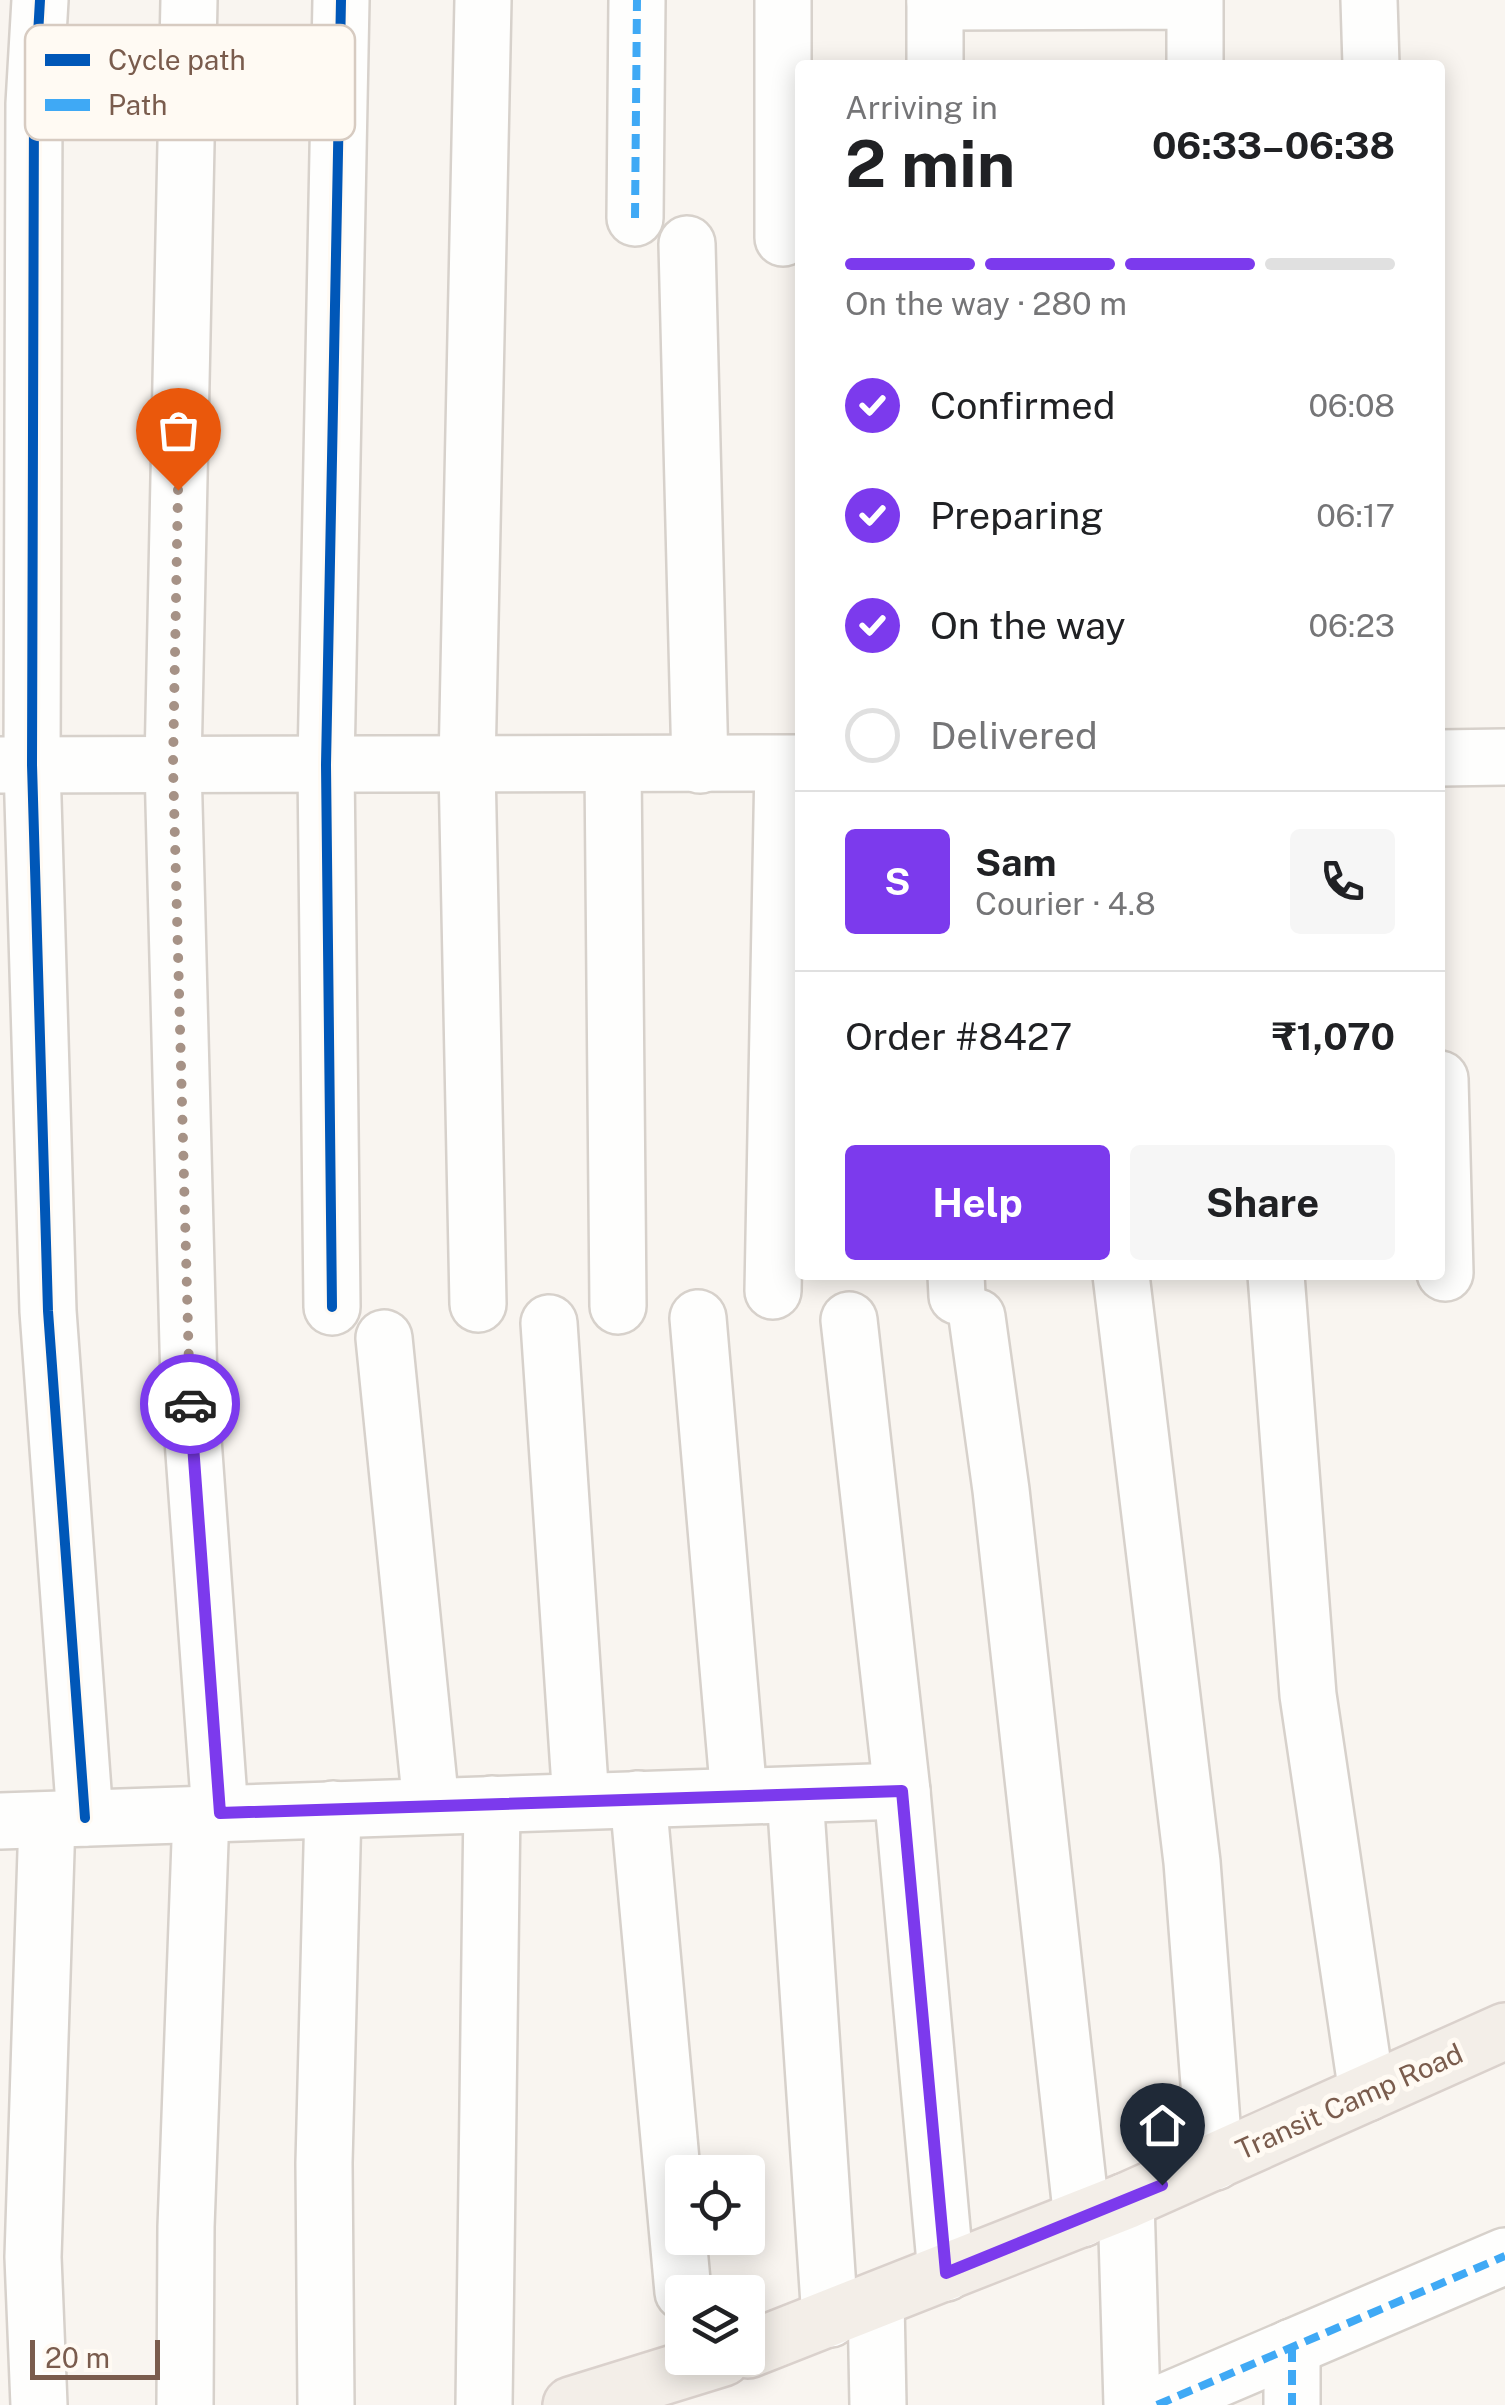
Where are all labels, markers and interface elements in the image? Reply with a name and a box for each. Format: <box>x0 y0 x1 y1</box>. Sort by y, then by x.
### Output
legend <box>25 25 355 140</box>
text: Cycle path <box>108 43 246 76</box>
text: Path <box>108 88 167 121</box>
text: Arriving in <box>845 89 998 126</box>
text: 06:33–06:38 <box>1152 123 1395 168</box>
text: 2 min <box>845 125 1015 202</box>
text: On the way · 280 m <box>845 285 1127 322</box>
icon: check <box>845 378 900 433</box>
text: Confirmed <box>930 383 1115 428</box>
text: 06:08 <box>1308 387 1395 424</box>
pin <box>136 388 221 491</box>
icon: bag <box>151 403 206 458</box>
icon: check <box>845 488 900 543</box>
text: Preparing <box>930 493 1104 538</box>
text: 06:17 <box>1316 497 1395 534</box>
icon: check <box>845 598 900 653</box>
text: On the way <box>930 603 1126 648</box>
text: 06:23 <box>1309 607 1395 644</box>
text: Delivered <box>930 713 1098 758</box>
button: phone <box>1290 829 1395 934</box>
text: Sam <box>975 840 1057 885</box>
text: S <box>884 859 911 904</box>
text: Courier · 4.8 <box>975 885 1156 922</box>
text: Order #8427 <box>845 1014 1072 1059</box>
text: ₹1,070 <box>1272 1014 1395 1059</box>
button: Help <box>845 1145 1110 1260</box>
button: Share <box>1130 1145 1395 1260</box>
courier <box>140 1354 240 1454</box>
icon: car <box>163 1377 218 1432</box>
street label: Transit Camp Road <box>1230 2036 1468 2166</box>
pin <box>1120 2083 1205 2186</box>
icon: home <box>1135 2098 1190 2153</box>
map controls <box>665 2155 765 2375</box>
button: locate <box>665 2155 765 2255</box>
button: layers <box>665 2275 765 2375</box>
scale bar <box>30 2335 160 2380</box>
text: 20 m <box>45 2341 110 2374</box>

